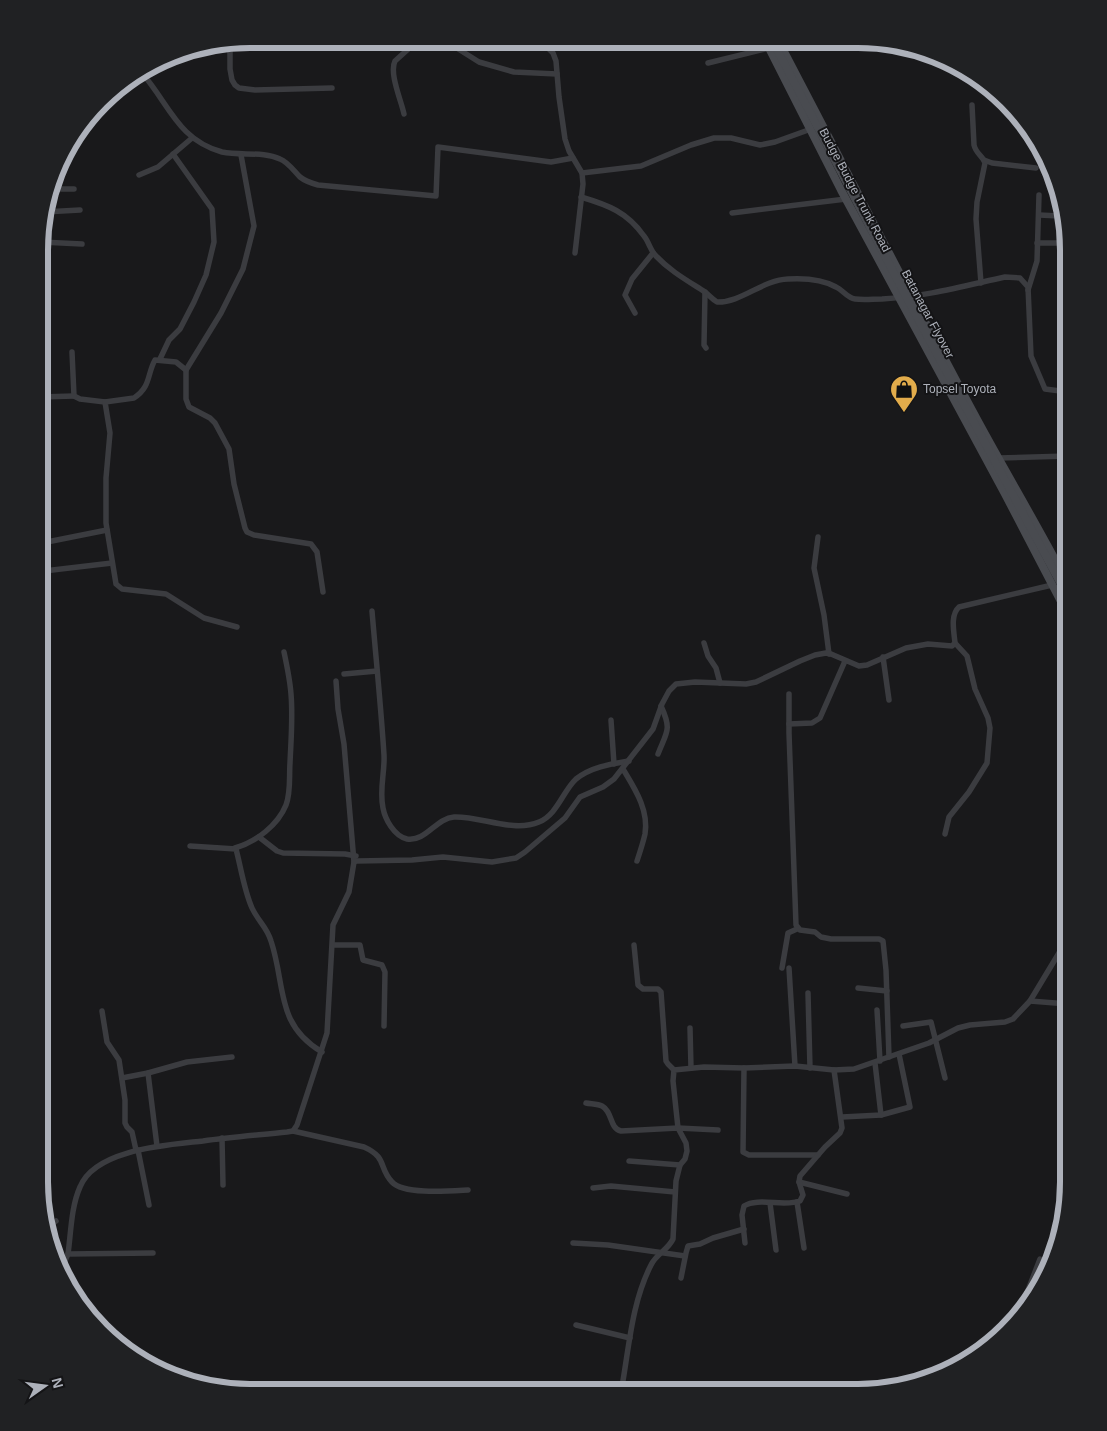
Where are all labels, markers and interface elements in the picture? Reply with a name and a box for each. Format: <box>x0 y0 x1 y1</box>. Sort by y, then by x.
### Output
street label: Budge Budge Trunk Road <box>816 126 894 254</box>
street label: Batanagar Flyover <box>899 267 957 361</box>
shop icon: Topsel Toyota <box>889 374 919 413</box>
place label: Topsel Toyota <box>923 382 996 396</box>
north arrow <box>20 1361 70 1411</box>
text: N <box>49 1376 67 1390</box>

